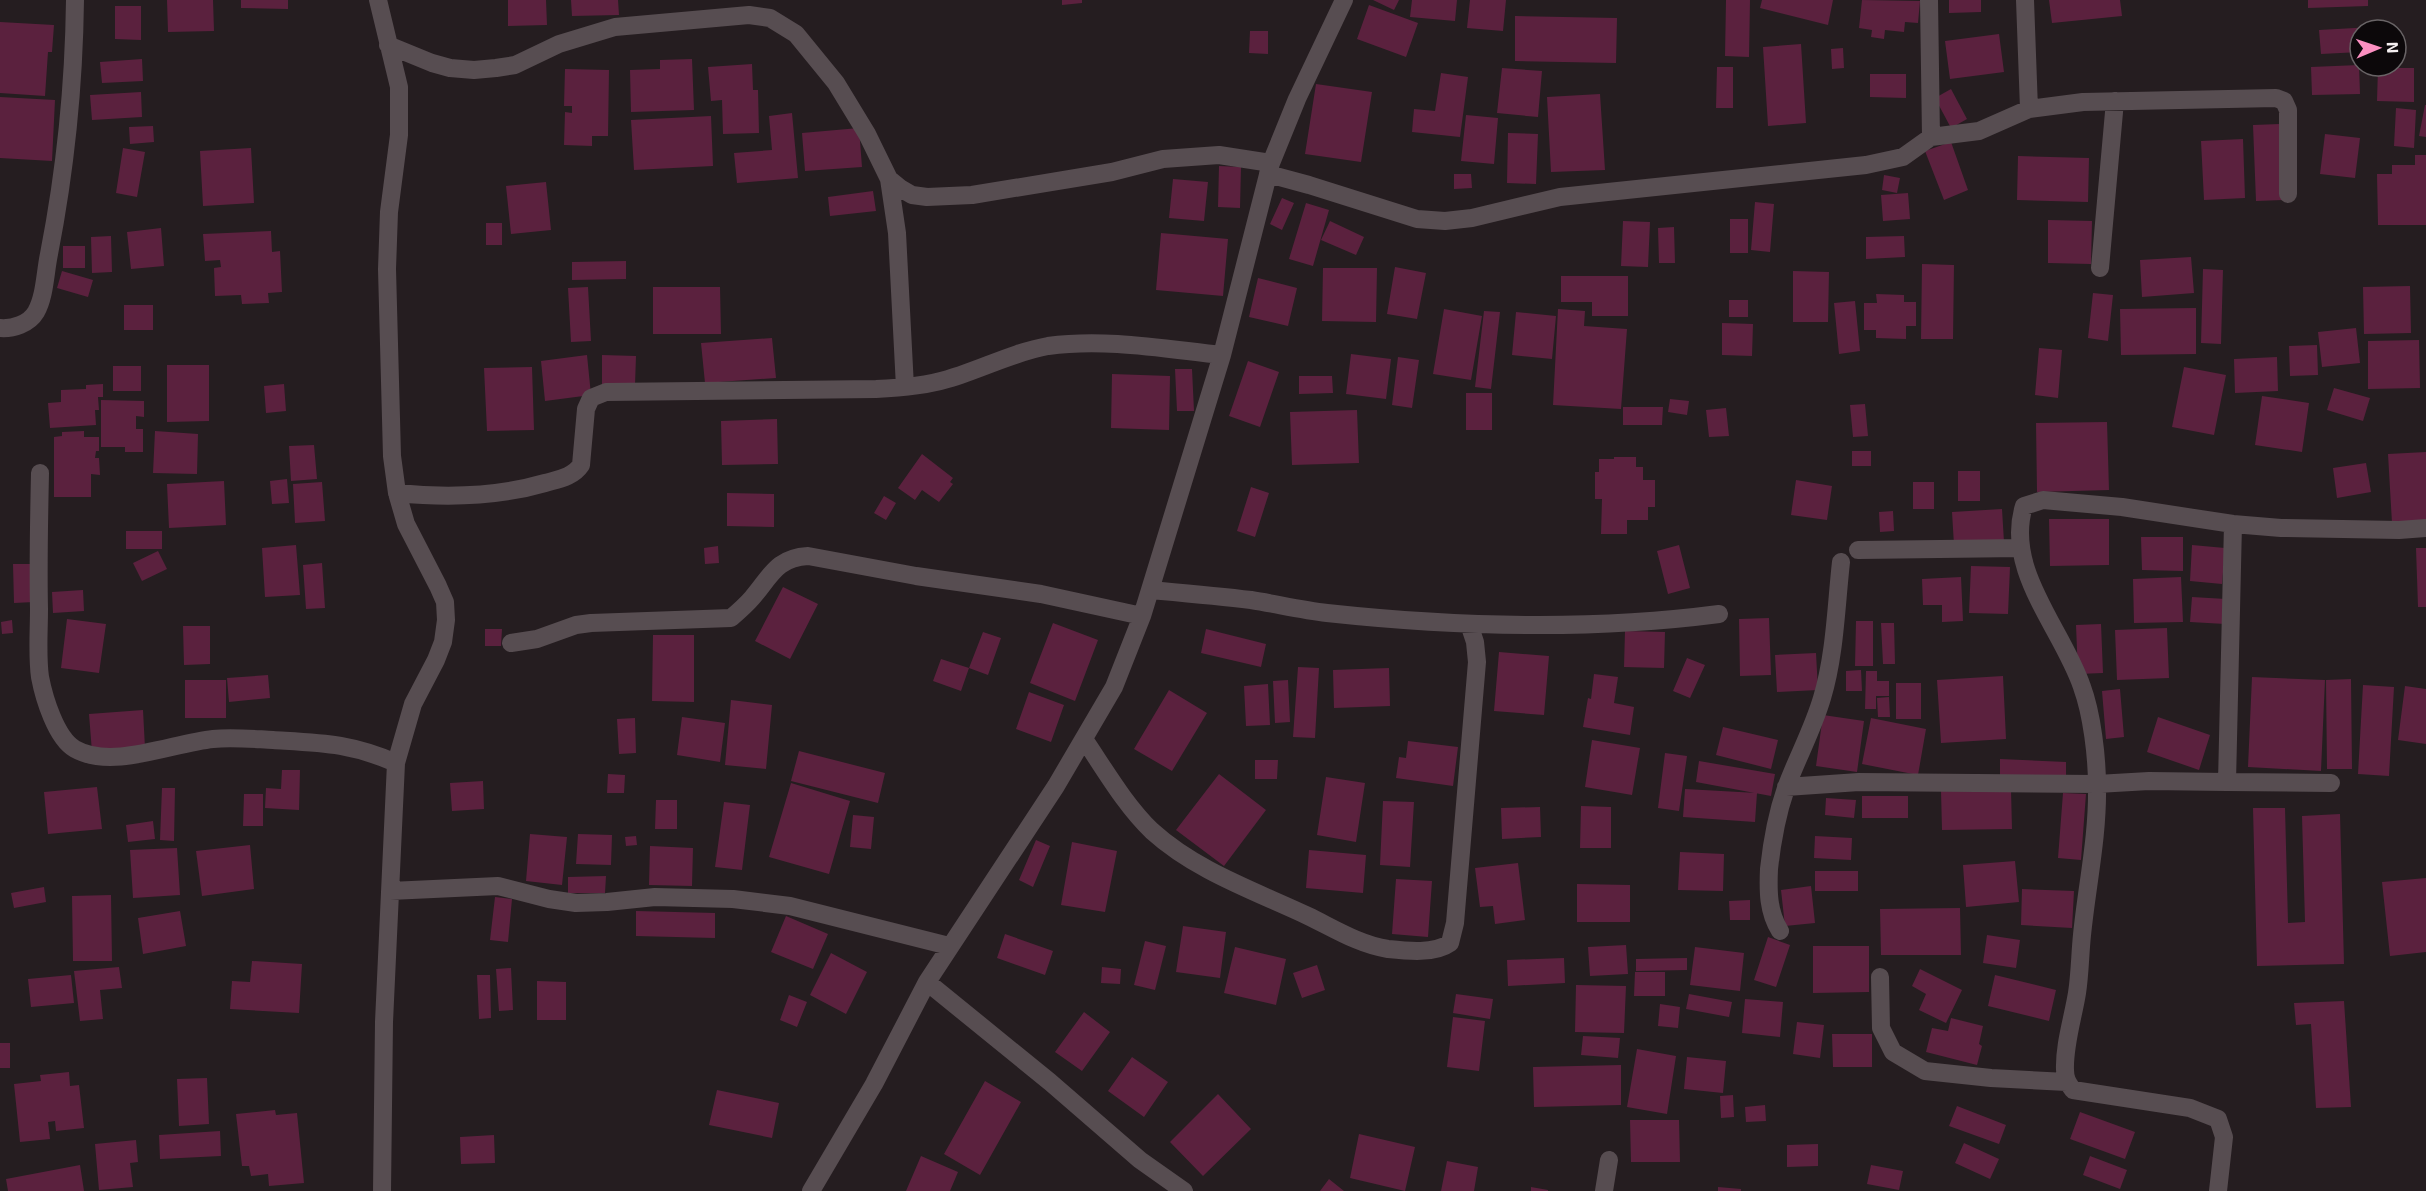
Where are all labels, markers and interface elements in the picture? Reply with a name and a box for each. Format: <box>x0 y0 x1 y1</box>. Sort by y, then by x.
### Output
north arrow <box>2348 18 2408 78</box>
text: N <box>2384 41 2403 54</box>

